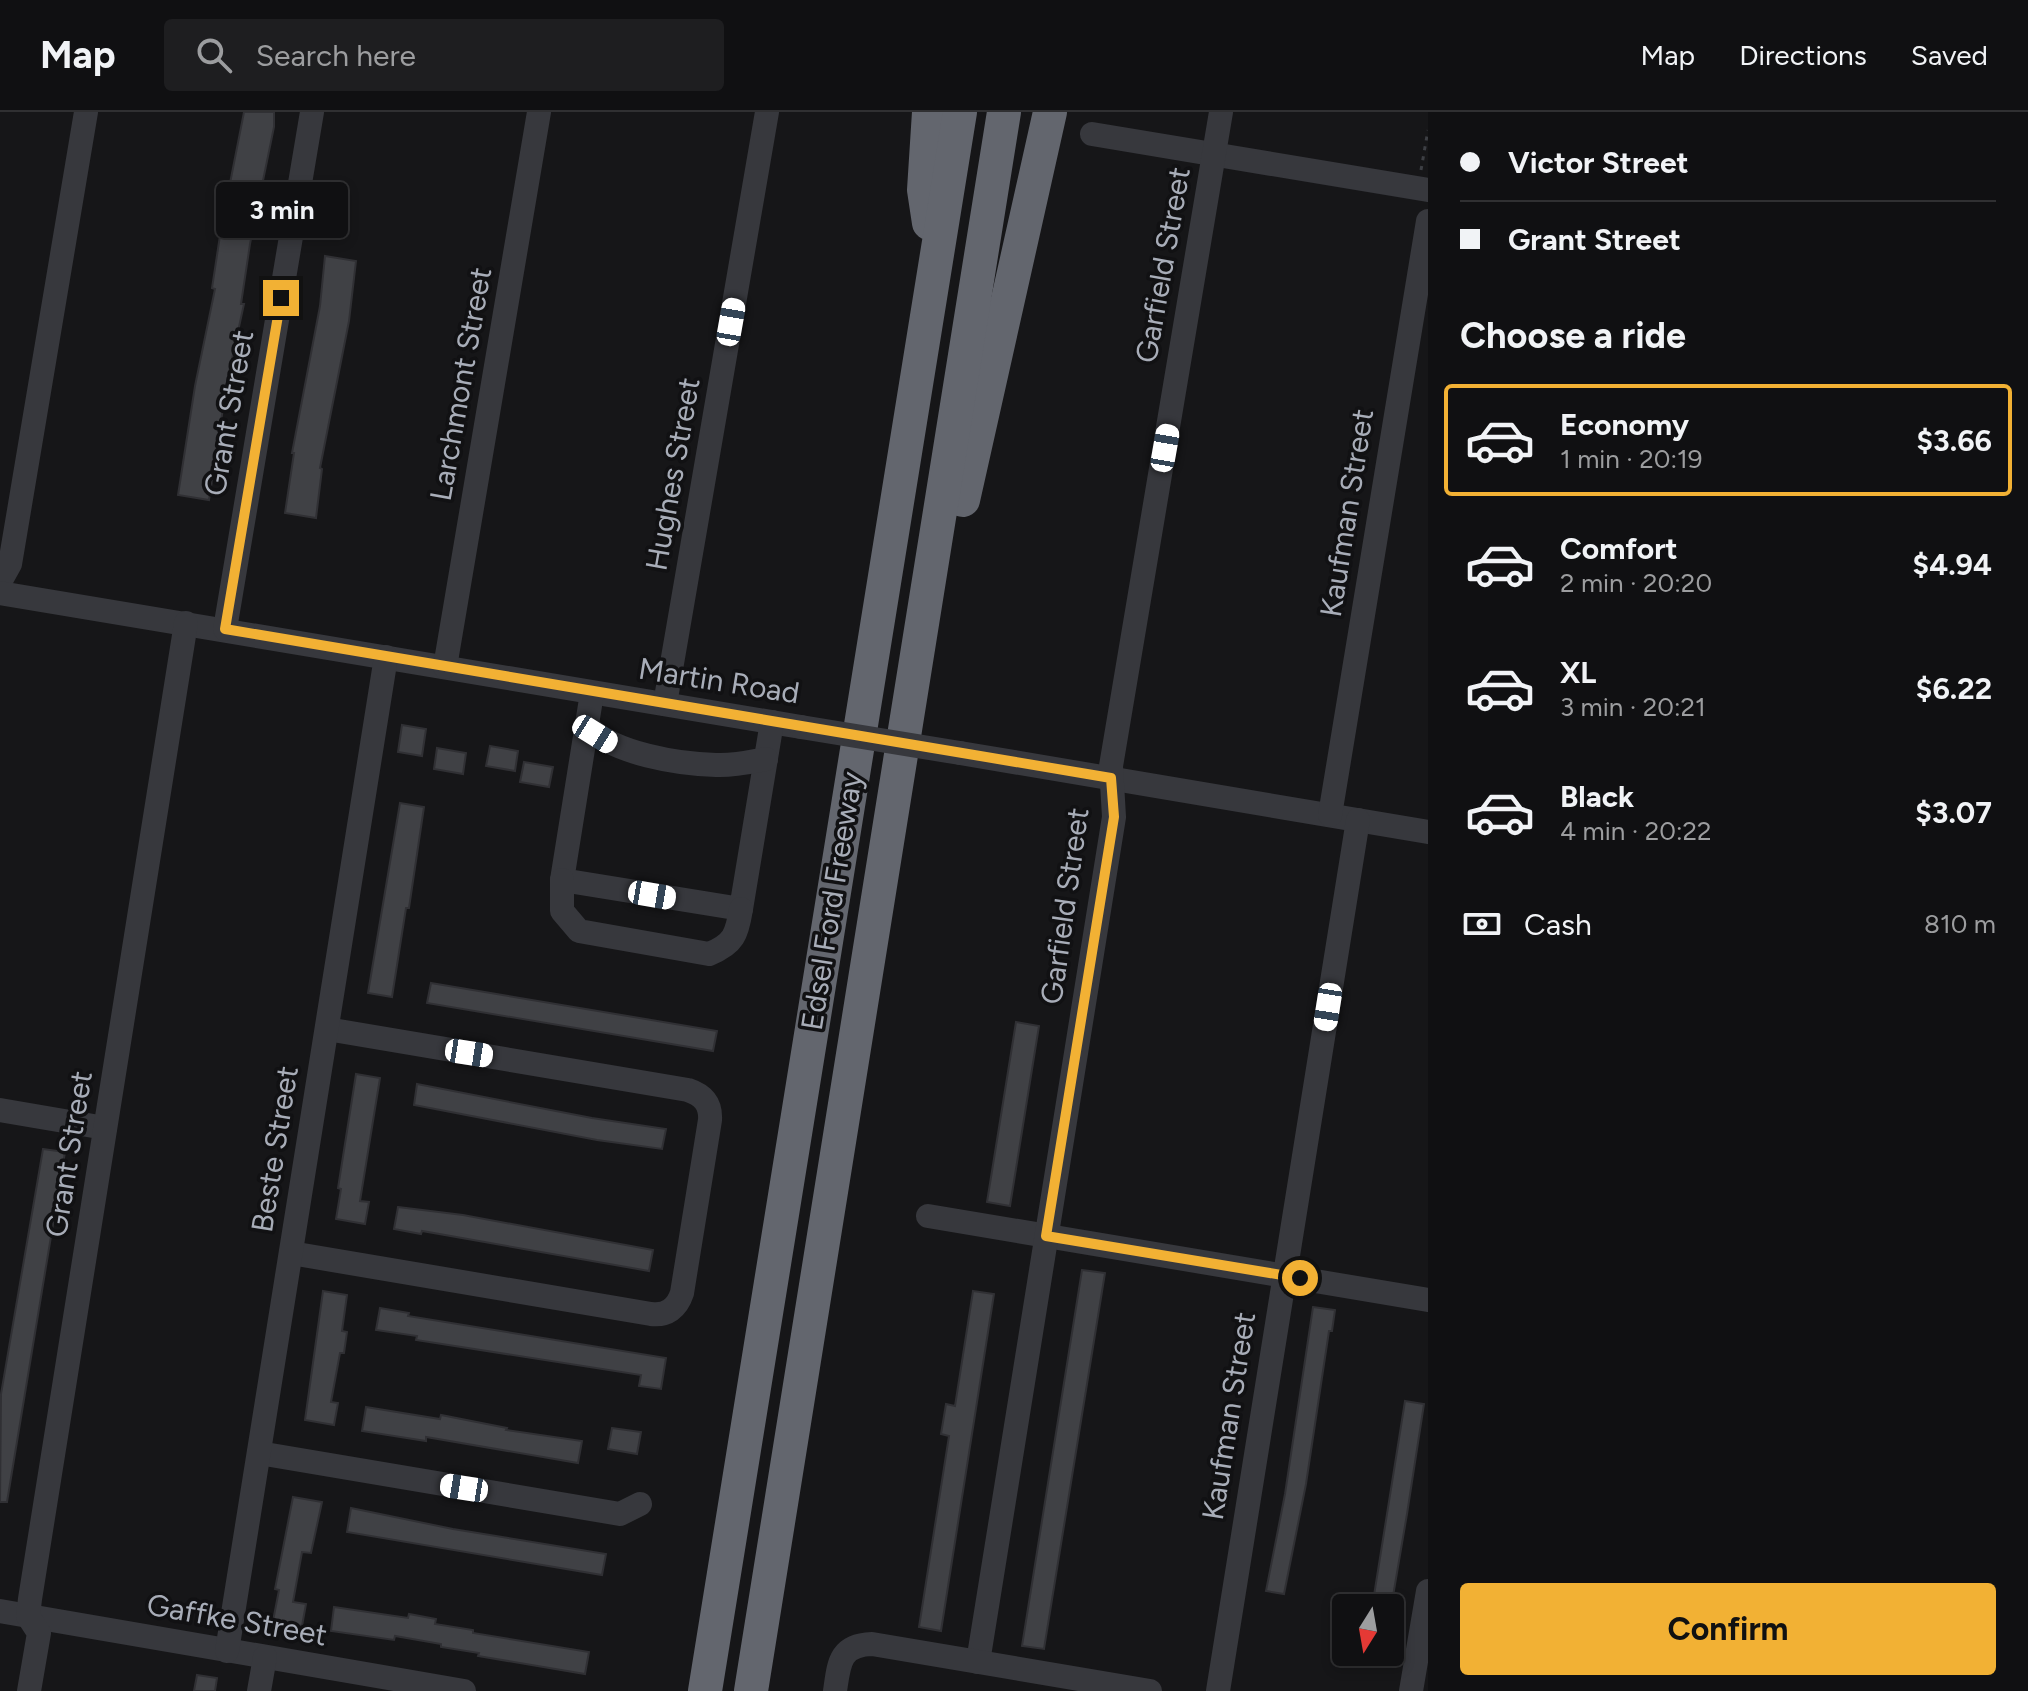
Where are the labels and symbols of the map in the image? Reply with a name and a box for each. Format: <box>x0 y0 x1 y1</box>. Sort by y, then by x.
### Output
street label: Garfield Street <box>1127 164 1198 366</box>
callout: 3 min <box>215 182 347 238</box>
street label: Larchmont Street <box>422 264 499 504</box>
route end <box>263 280 299 316</box>
car <box>715 296 747 348</box>
street label: Grant Street <box>196 327 261 499</box>
street label: Hughes Street <box>637 374 708 573</box>
street label: Kaufman Street <box>1312 406 1381 620</box>
car <box>1149 422 1181 474</box>
street label: Martin Road <box>636 650 802 711</box>
car <box>568 711 622 757</box>
street label: Edsel Ford Freeway <box>793 769 870 1033</box>
street label: Garfield Street <box>1032 805 1097 1007</box>
car <box>626 879 678 911</box>
car <box>1312 981 1344 1033</box>
car <box>443 1037 495 1069</box>
street label: Beste Street <box>243 1063 306 1235</box>
street label: Grant Street <box>37 1068 100 1240</box>
route start <box>1282 1260 1318 1296</box>
street label: Kaufman Street <box>1194 1309 1263 1523</box>
car <box>438 1472 490 1504</box>
street label: Gaffke Street <box>144 1585 330 1654</box>
north arrow <box>1332 1594 1404 1666</box>

